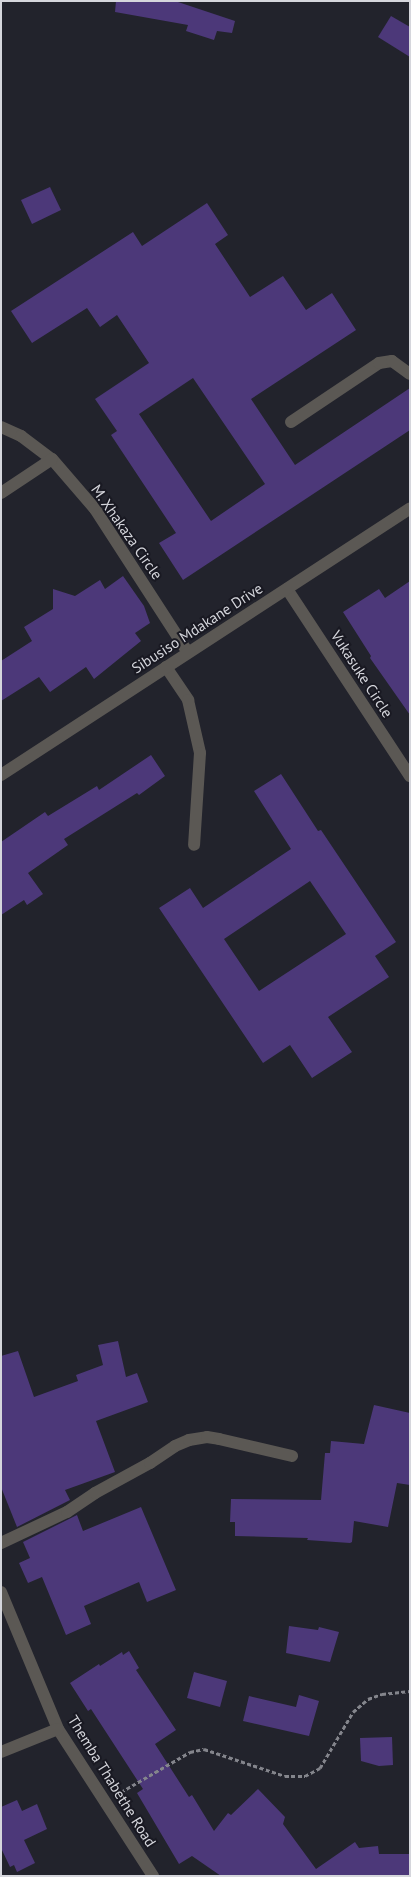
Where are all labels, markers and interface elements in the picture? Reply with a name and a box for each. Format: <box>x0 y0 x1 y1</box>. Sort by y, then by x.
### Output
street label: M. Xhakaza Circle <box>87 480 167 584</box>
street label: Sibusiso Mdakane Drive <box>128 579 266 677</box>
street label: Vukasuke Circle <box>327 627 397 721</box>
street label: Themba Thabethe Road <box>64 1712 160 1850</box>

